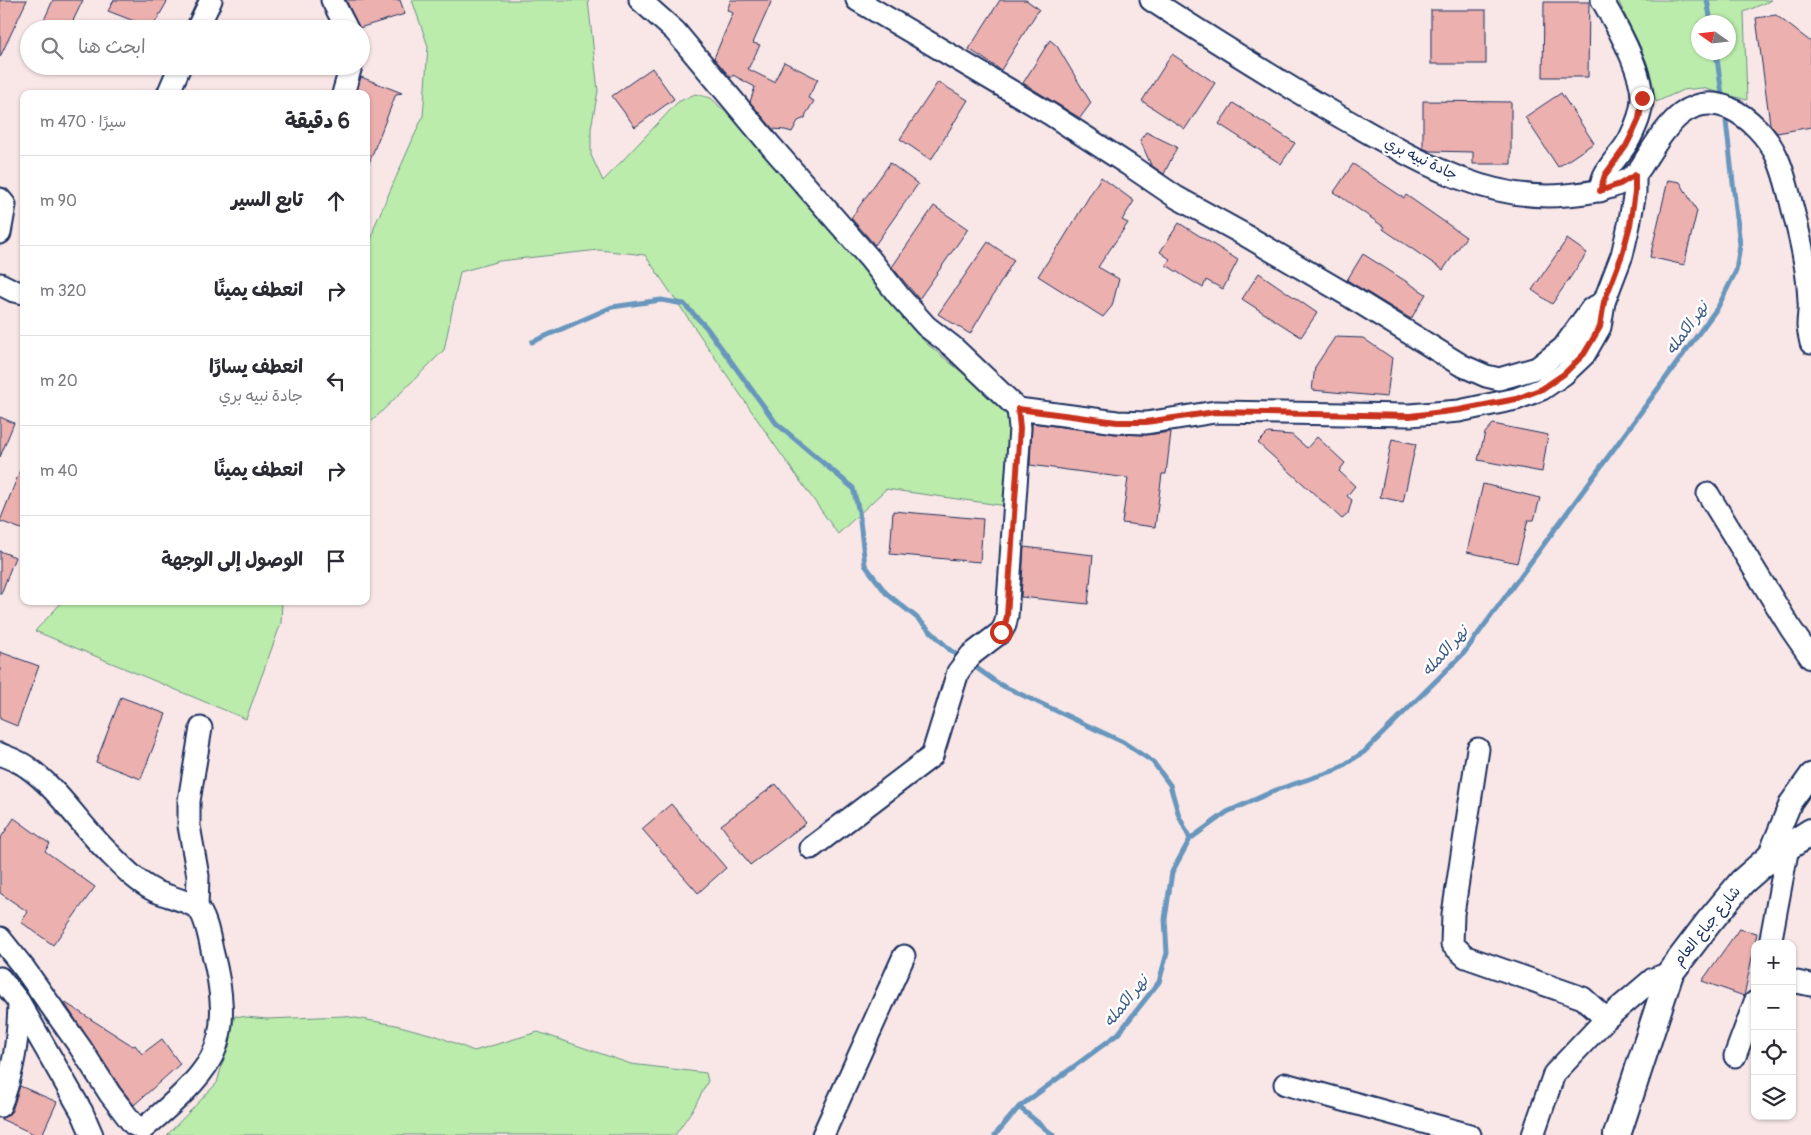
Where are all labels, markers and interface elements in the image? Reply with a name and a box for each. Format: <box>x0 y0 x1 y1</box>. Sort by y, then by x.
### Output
north arrow <box>1691 15 1736 60</box>
search box <box>20 20 370 75</box>
icon: search <box>38 34 66 62</box>
text: ابحث هنا <box>78 35 146 59</box>
route end <box>1631 87 1654 110</box>
text: 6 دقيقة <box>285 108 350 135</box>
text: سيرًا · 470 m <box>40 112 126 132</box>
street label: جادة نبيه بري <box>1381 133 1461 186</box>
icon: ahead <box>322 187 350 215</box>
text: تابع السير <box>231 188 303 212</box>
text: 90 m <box>40 191 77 211</box>
icon: right <box>322 277 350 305</box>
text: انعطف يمينًا <box>214 278 303 302</box>
text: 320 m <box>40 281 87 301</box>
water label: نهر الكمله <box>1661 296 1714 358</box>
text: انعطف يسارًا <box>209 355 303 379</box>
icon: left <box>322 367 350 395</box>
text: 20 m <box>40 371 78 391</box>
text: جادة نبيه بري <box>219 386 303 406</box>
icon: right <box>322 457 350 485</box>
text: انعطف يمينًا <box>214 458 303 482</box>
text: 40 m <box>40 461 78 481</box>
icon: arrive <box>322 547 350 575</box>
text: الوصول إلى الوجهة <box>161 548 303 572</box>
water label: نهر الكمله <box>1417 620 1474 680</box>
route start <box>990 621 1013 644</box>
street label: شارع جباع العام <box>1669 882 1746 971</box>
map controls <box>1751 940 1796 1120</box>
button: + <box>1751 940 1796 985</box>
water label: نهر الكمله <box>1099 969 1154 1031</box>
button: − <box>1751 985 1796 1030</box>
button: locate <box>1751 1030 1796 1075</box>
button: layers <box>1751 1075 1796 1120</box>

